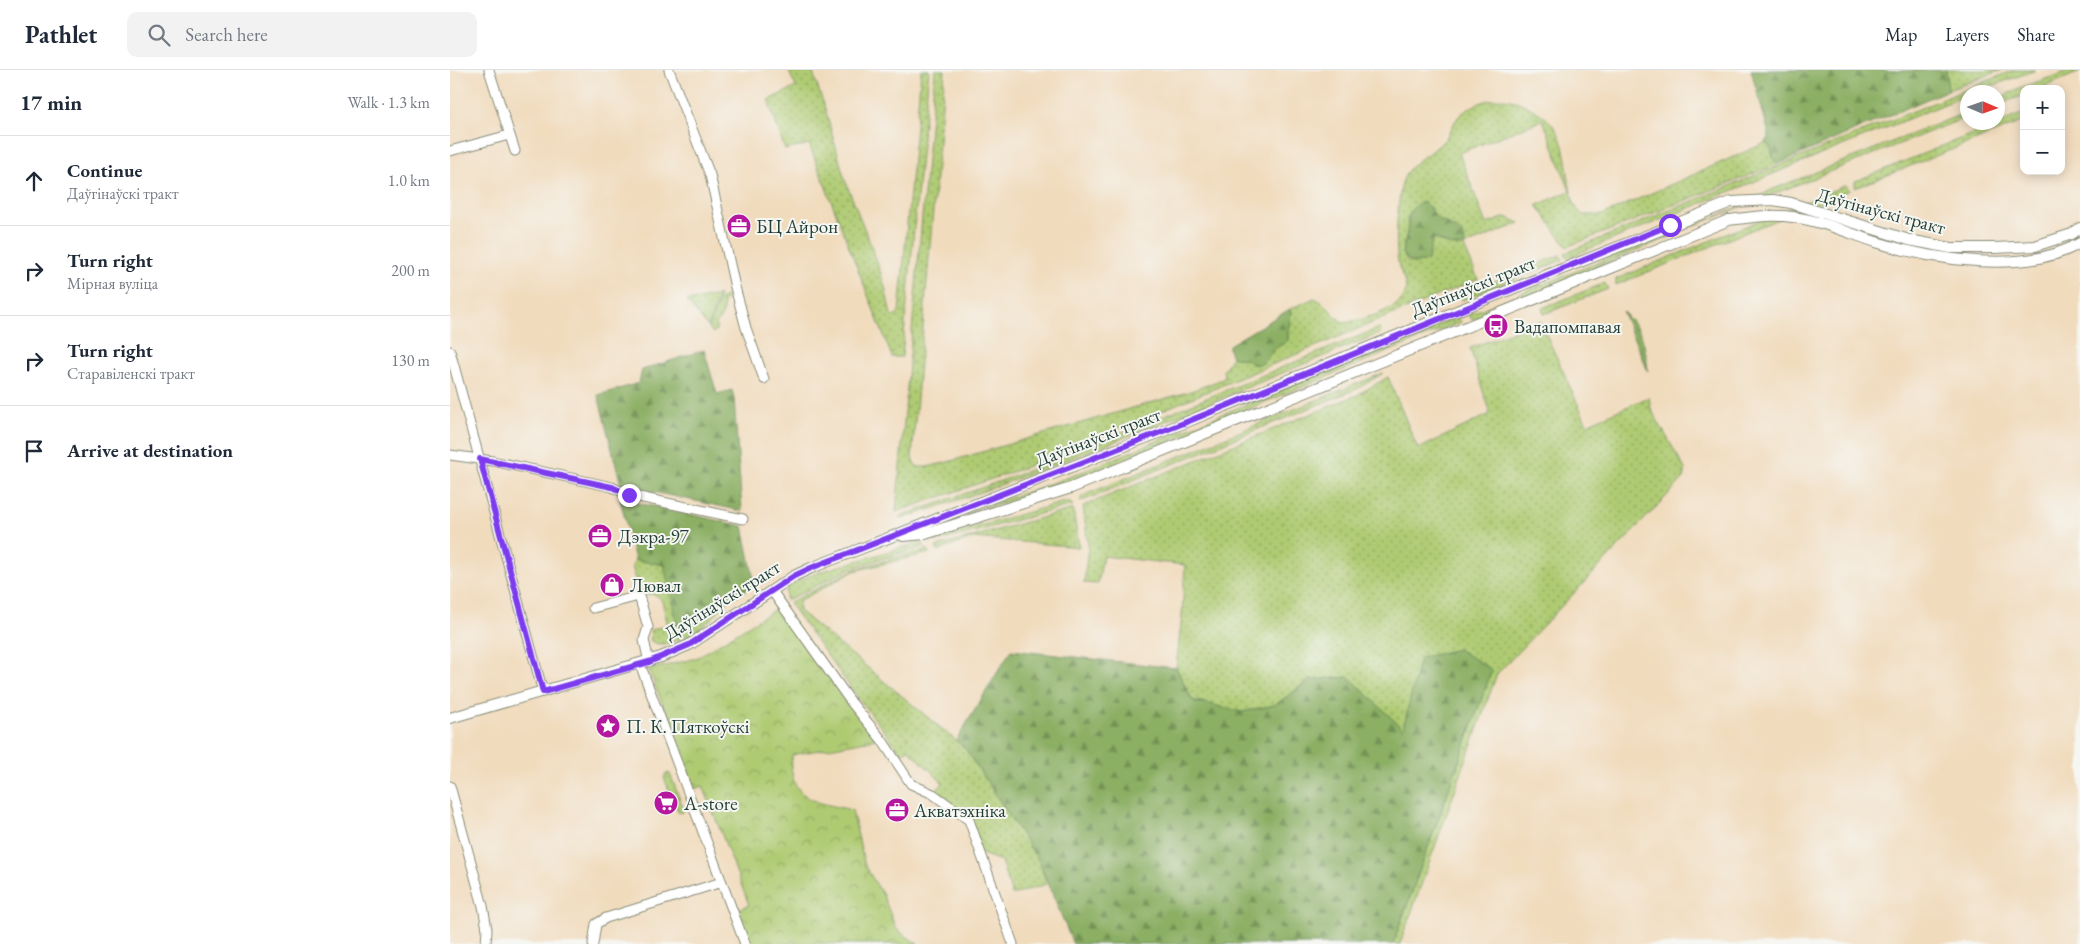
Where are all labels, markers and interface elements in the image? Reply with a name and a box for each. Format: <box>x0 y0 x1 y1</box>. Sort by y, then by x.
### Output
search box <box>127 12 477 57</box>
text: Pathlet <box>25 19 97 50</box>
icon: search <box>145 21 173 49</box>
text: Search here <box>185 22 268 47</box>
text: Map <box>1885 23 1917 46</box>
text: Layers <box>1945 23 1989 46</box>
text: Share <box>2017 23 2055 46</box>
north arrow <box>1960 85 2005 130</box>
map controls <box>2020 85 2065 175</box>
button: + <box>2020 85 2065 130</box>
text: 17 min <box>20 89 82 116</box>
text: Walk · 1.3 km <box>347 92 430 113</box>
button: − <box>2020 130 2065 175</box>
text: Continue <box>67 158 142 183</box>
icon: ahead <box>20 167 48 195</box>
text: 1.0 km <box>388 170 430 191</box>
street label: Даўгінаўскі тракт <box>1814 182 1948 240</box>
text: Даўгінаўскі тракт <box>67 183 178 204</box>
office icon: БЦ Айрон <box>726 213 752 239</box>
place label: БЦ Айрон <box>756 214 838 239</box>
route start <box>1659 214 1682 237</box>
text: Turn right <box>67 248 153 273</box>
street label: Даўгінаўскі тракт <box>1407 250 1539 322</box>
icon: right <box>20 257 48 285</box>
text: 200 m <box>391 260 430 281</box>
text: Мірная вуліца <box>67 273 158 294</box>
bus stop icon: Вадапомпавая <box>1483 313 1509 339</box>
place label: Вадапомпавая <box>1514 314 1621 339</box>
text: Turn right <box>67 338 153 363</box>
icon: right <box>20 347 48 375</box>
text: 130 m <box>391 350 430 371</box>
text: Старавіленскі тракт <box>67 363 195 384</box>
street label: Даўгінаўскі тракт <box>1032 402 1164 472</box>
icon: arrive <box>20 437 48 465</box>
text: Arrive at destination <box>67 438 233 463</box>
route end <box>618 484 641 507</box>
office icon: Дэкра-97 <box>587 523 613 549</box>
place label: Дэкра-97 <box>618 524 690 549</box>
street label: Даўгінаўскі тракт <box>659 554 785 646</box>
shop icon: Лювал <box>599 572 625 598</box>
place label: Лювал <box>630 573 681 598</box>
place icon: П. К. Пяткоўскі <box>595 713 621 739</box>
place label: П. К. Пяткоўскі <box>626 714 750 739</box>
supermarket icon: А-store <box>653 790 679 816</box>
place label: А-store <box>683 791 738 816</box>
office icon: Акватэхніка <box>884 797 910 823</box>
place label: Акватэхніка <box>913 798 1006 823</box>

